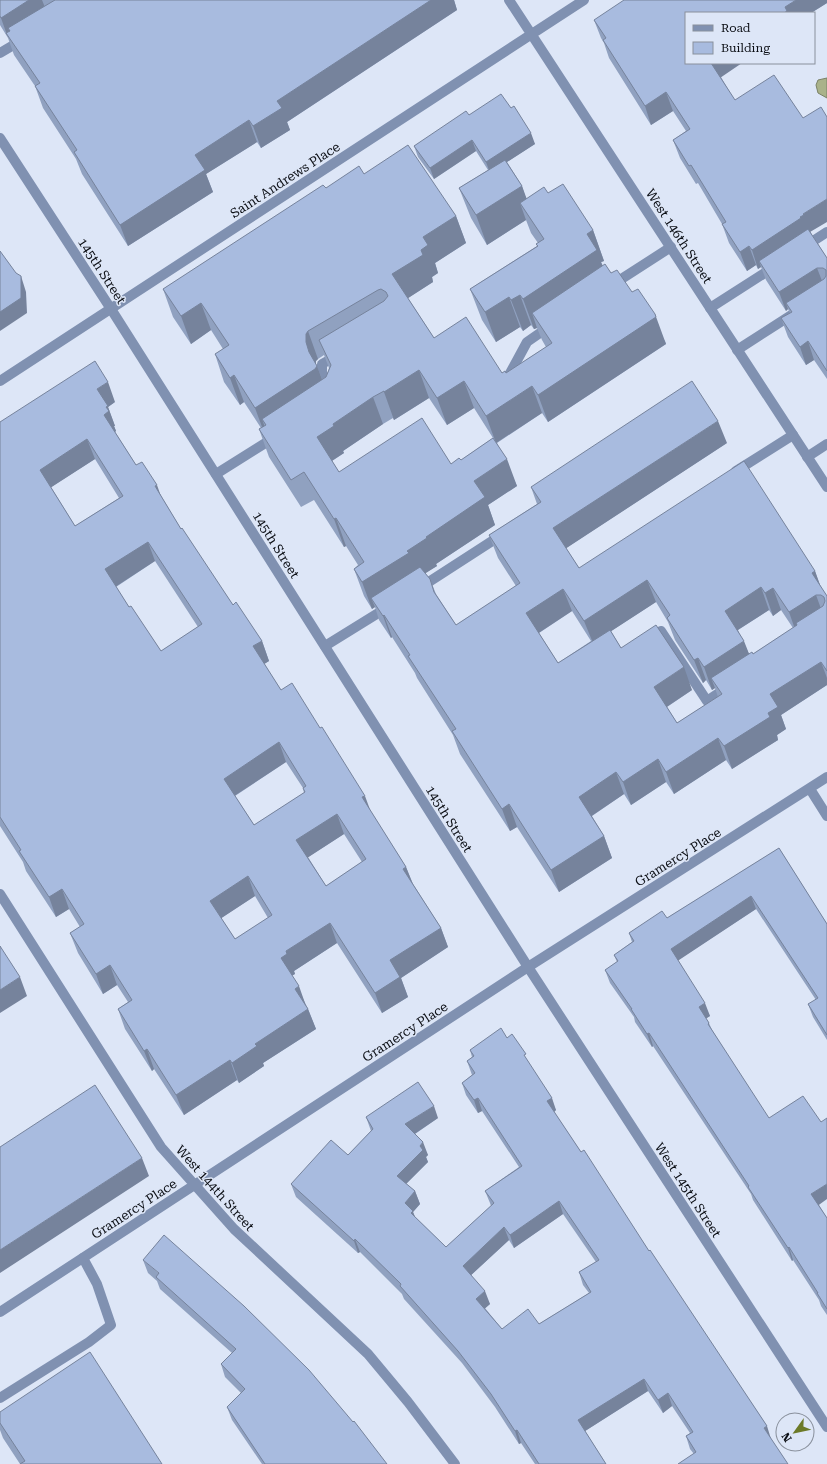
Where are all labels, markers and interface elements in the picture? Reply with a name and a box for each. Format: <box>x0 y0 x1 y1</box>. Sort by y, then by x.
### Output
legend <box>685 12 815 64</box>
text: Road <box>721 21 751 35</box>
text: Building <box>721 41 770 55</box>
street label: Saint Andrews Place <box>227 139 343 221</box>
street label: West 146th Street <box>643 186 715 286</box>
street label: 145th Street <box>75 235 129 307</box>
street label: 145th Street <box>250 509 302 581</box>
street label: 145th Street <box>423 783 475 855</box>
street label: Gramercy Place <box>632 825 724 889</box>
street label: Gramercy Place <box>360 999 450 1065</box>
street label: West 145th Street <box>652 1140 724 1240</box>
street label: West 144th Street <box>173 1142 257 1234</box>
street label: Gramercy Place <box>89 1176 179 1242</box>
north arrow <box>775 1412 815 1452</box>
text: N <box>779 1430 795 1444</box>

